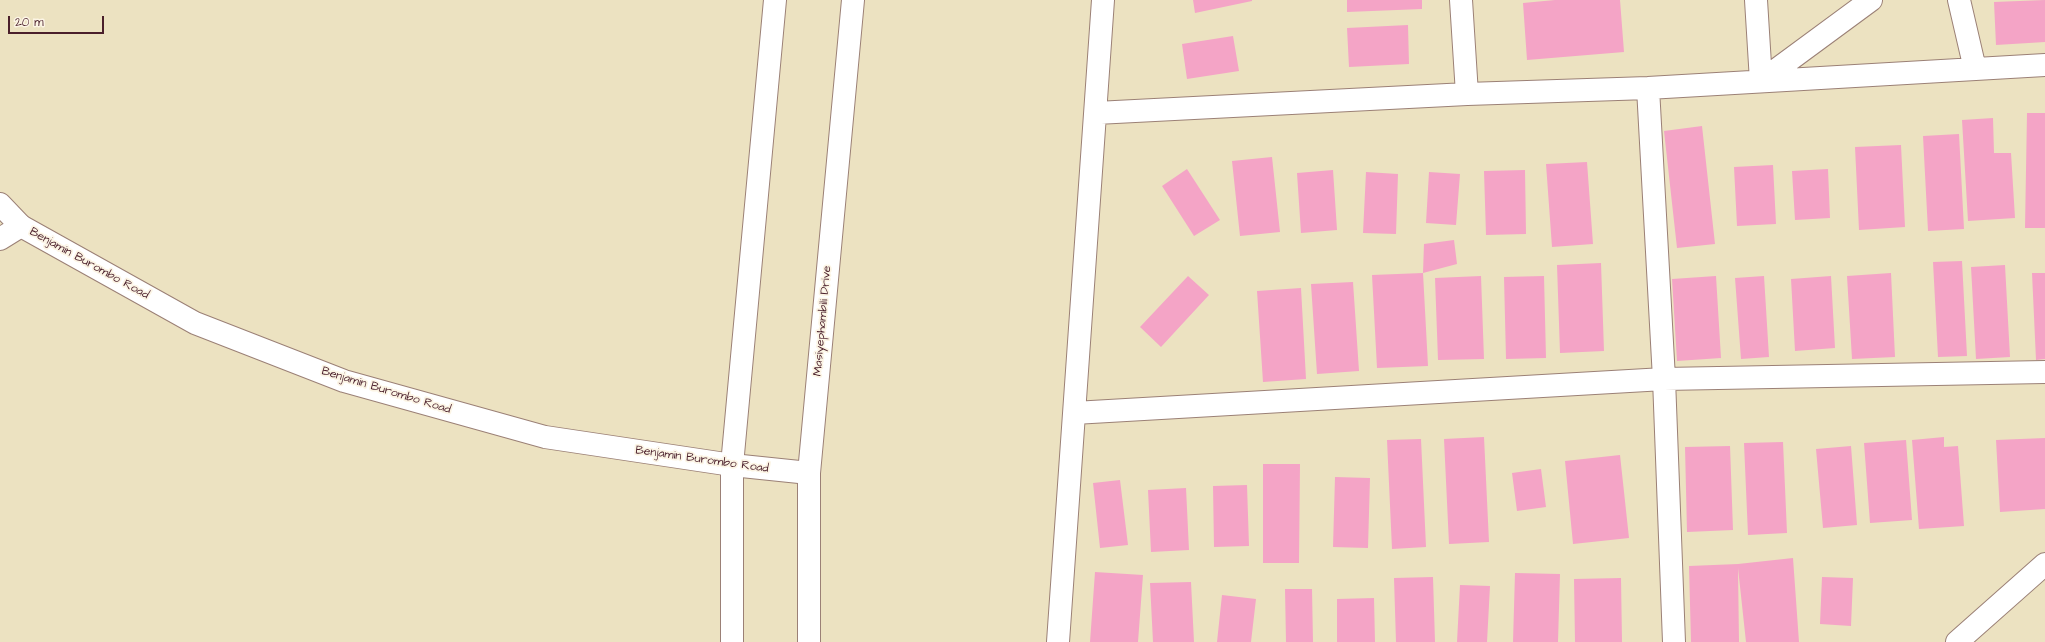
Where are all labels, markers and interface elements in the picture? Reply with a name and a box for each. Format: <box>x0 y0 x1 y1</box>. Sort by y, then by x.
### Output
scale bar <box>10 8 106 34</box>
text: 20 m <box>15 14 44 31</box>
street label: Benjamin Burombo Road <box>27 225 151 303</box>
street label: Masiyephambili Drive <box>811 265 835 377</box>
street label: Benjamin Burombo Road <box>320 364 452 418</box>
street label: Benjamin Burombo Road <box>634 444 770 476</box>

